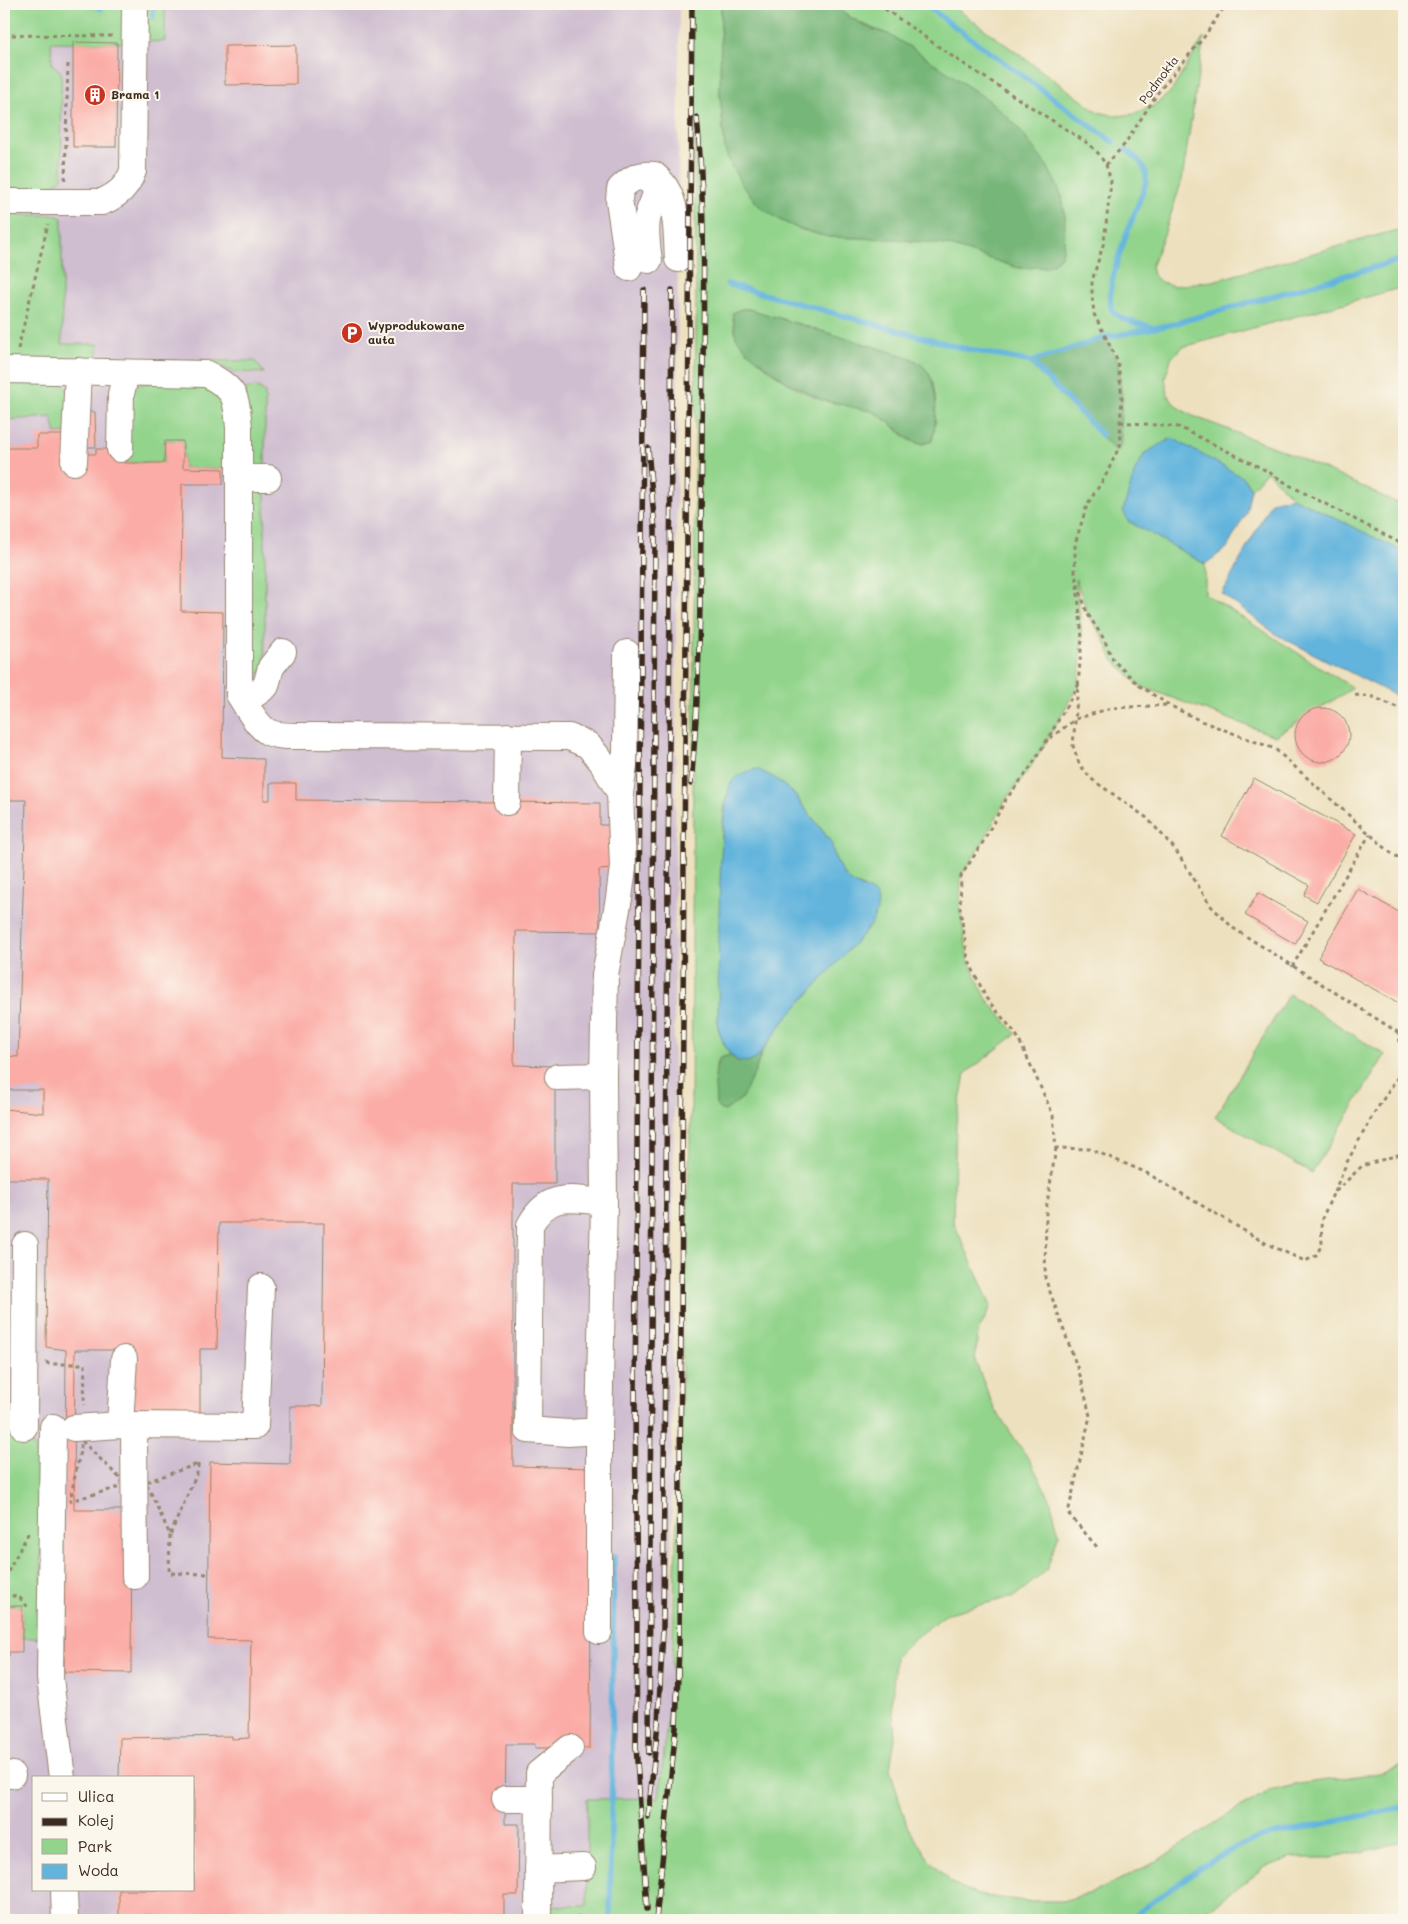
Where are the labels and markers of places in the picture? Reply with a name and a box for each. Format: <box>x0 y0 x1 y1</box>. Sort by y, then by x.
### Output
building icon: Brama 1 <box>83 83 107 107</box>
place label: Brama 1 <box>111 86 159 102</box>
place label: Wyprodukowane auta <box>368 317 465 347</box>
parking icon: Wyprodukowane auta <box>340 321 364 345</box>

